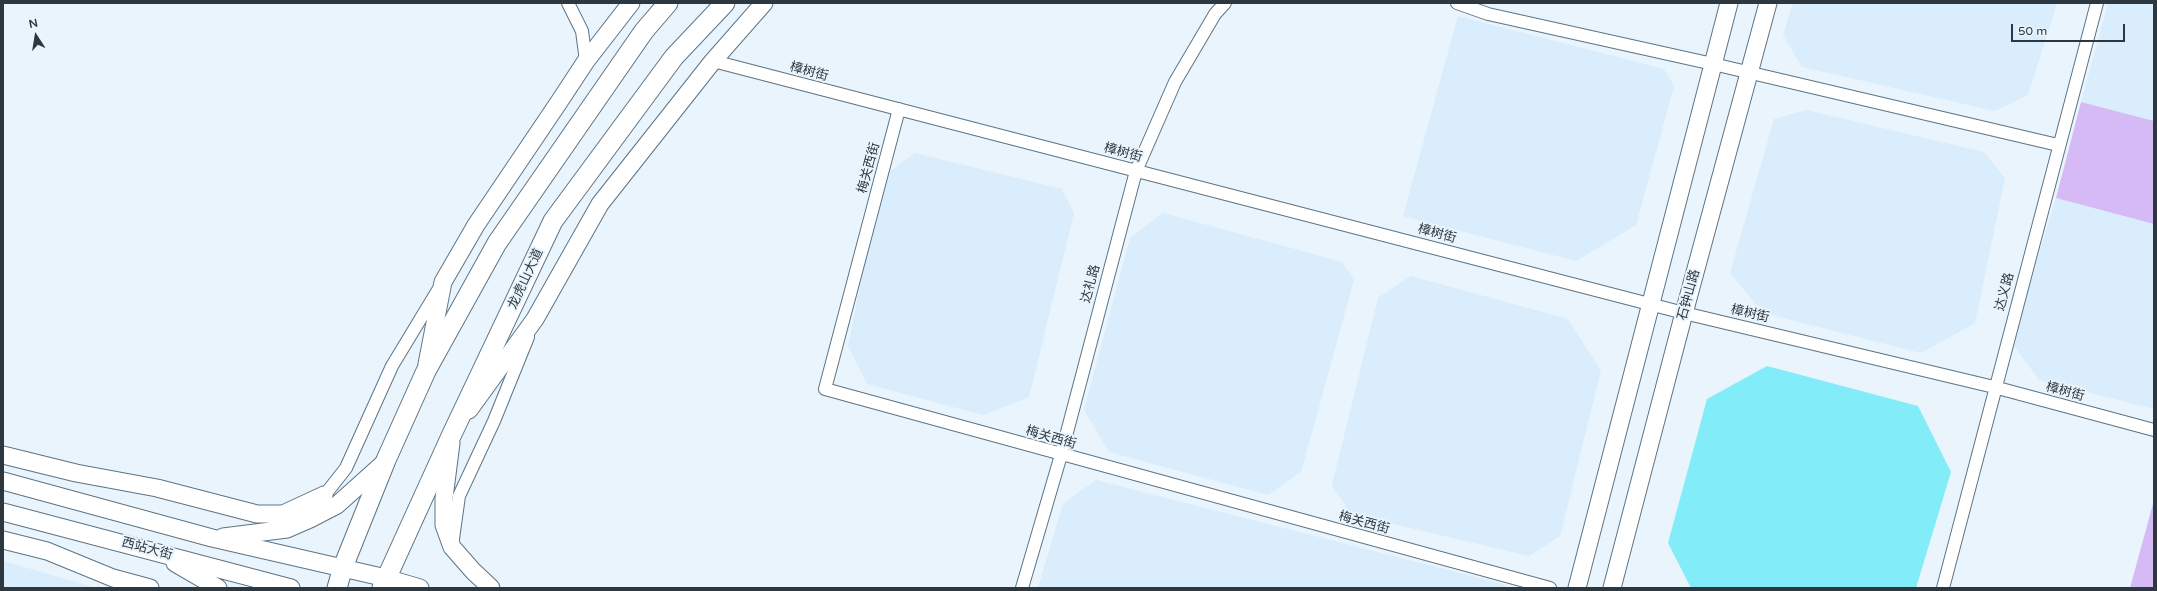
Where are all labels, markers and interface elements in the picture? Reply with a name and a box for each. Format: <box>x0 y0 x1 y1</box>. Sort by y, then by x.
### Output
north arrow <box>16 16 56 56</box>
text: N <box>28 16 39 31</box>
scale bar <box>2013 16 2127 42</box>
text: 50 m <box>2018 24 2047 38</box>
street label: 樟树街 <box>788 59 830 85</box>
street label: 樟树街 <box>1102 140 1144 166</box>
street label: 梅关西街 <box>855 141 883 195</box>
street label: 樟树街 <box>1416 221 1458 247</box>
street label: 龙虎山大道 <box>505 246 547 312</box>
street label: 达礼路 <box>1078 263 1104 305</box>
street label: 石钟山路 <box>1675 268 1703 322</box>
street label: 达义路 <box>1992 271 2018 313</box>
street label: 樟树街 <box>1729 302 1771 326</box>
street label: 樟树街 <box>2044 379 2086 405</box>
street label: 梅关西街 <box>1024 423 1078 453</box>
street label: 梅关西街 <box>1337 509 1391 537</box>
street label: 西站大街 <box>120 535 174 563</box>

